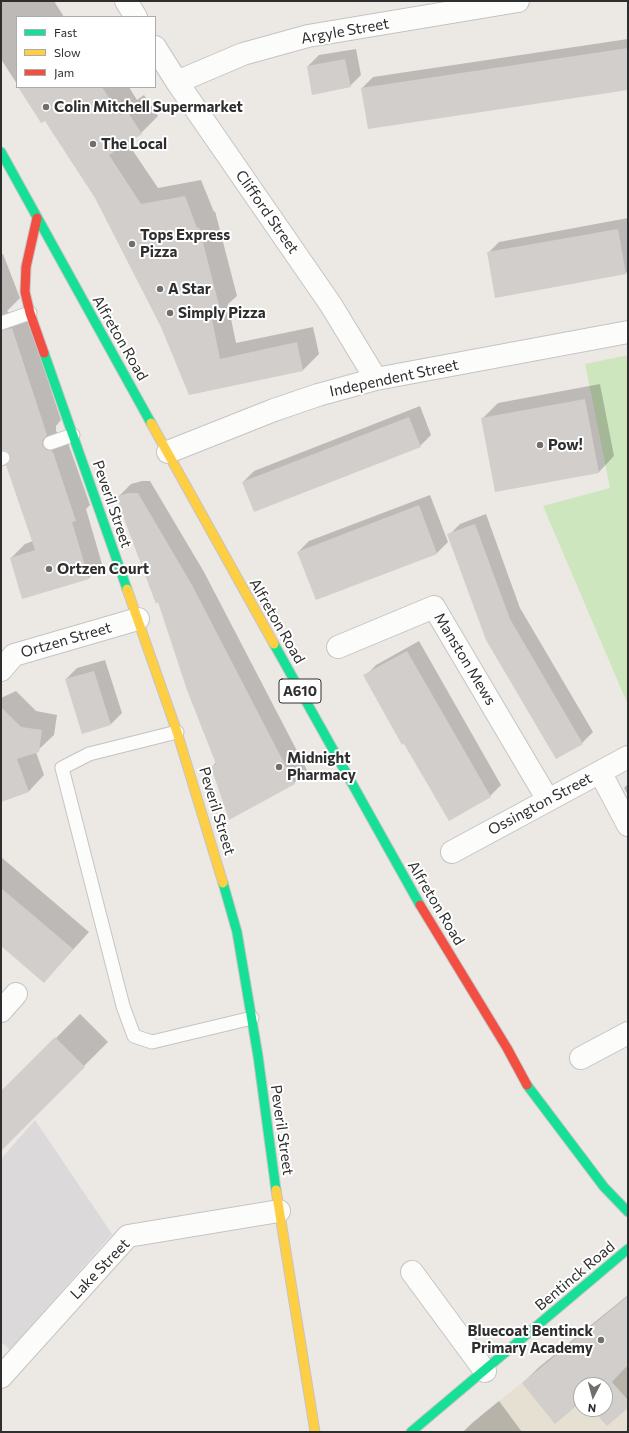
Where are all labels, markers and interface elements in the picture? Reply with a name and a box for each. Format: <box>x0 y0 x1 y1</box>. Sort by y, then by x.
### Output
street label: Argyle Street <box>300 14 390 48</box>
legend <box>16 16 156 88</box>
text: Fast <box>54 25 77 39</box>
text: Slow <box>54 45 81 59</box>
text: Jam <box>54 65 74 79</box>
place label: Colin Mitchell Supermarket <box>54 98 243 116</box>
marker: Colin Mitchell Supermarket <box>41 102 51 112</box>
place label: The Local <box>101 135 167 153</box>
marker: The Local <box>88 139 98 149</box>
street label: Clifford Street <box>232 167 302 257</box>
place label: Tops Express Pizza <box>140 226 230 261</box>
marker: Tops Express Pizza <box>127 239 137 249</box>
place label: A Star <box>168 280 211 298</box>
marker: A Star <box>155 284 165 294</box>
street label: Alfreton Road <box>88 292 152 384</box>
place label: Simply Pizza <box>178 304 266 322</box>
marker: Simply Pizza <box>165 308 175 318</box>
street label: Independent Street <box>328 356 460 400</box>
place label: Pow! <box>548 436 583 454</box>
marker: Pow! <box>535 440 545 450</box>
street label: Peveril Street <box>89 458 135 550</box>
place label: Ortzen Court <box>57 560 149 578</box>
marker: Ortzen Court <box>44 564 54 574</box>
street label: Alfreton Road <box>245 575 309 667</box>
street label: Manston Mews <box>430 609 500 709</box>
street label: Ortzen Street <box>19 618 113 662</box>
road number: A610 <box>279 679 321 703</box>
place label: Midnight Pharmacy <box>287 749 356 784</box>
marker: Midnight Pharmacy <box>274 762 284 772</box>
street label: Peveril Street <box>195 765 239 857</box>
street label: Ossington Street <box>485 769 595 839</box>
street label: Alfreton Road <box>404 858 468 948</box>
street label: Peveril Street <box>267 1084 297 1176</box>
street label: Lake Street <box>67 1235 133 1303</box>
street label: Bentinck Road <box>532 1238 618 1314</box>
place label: Bluecoat Bentinck Primary Academy <box>468 1322 593 1357</box>
marker: Bluecoat Bentinck Primary Academy <box>596 1335 606 1345</box>
north arrow <box>573 1377 613 1417</box>
text: N <box>587 1402 597 1415</box>

